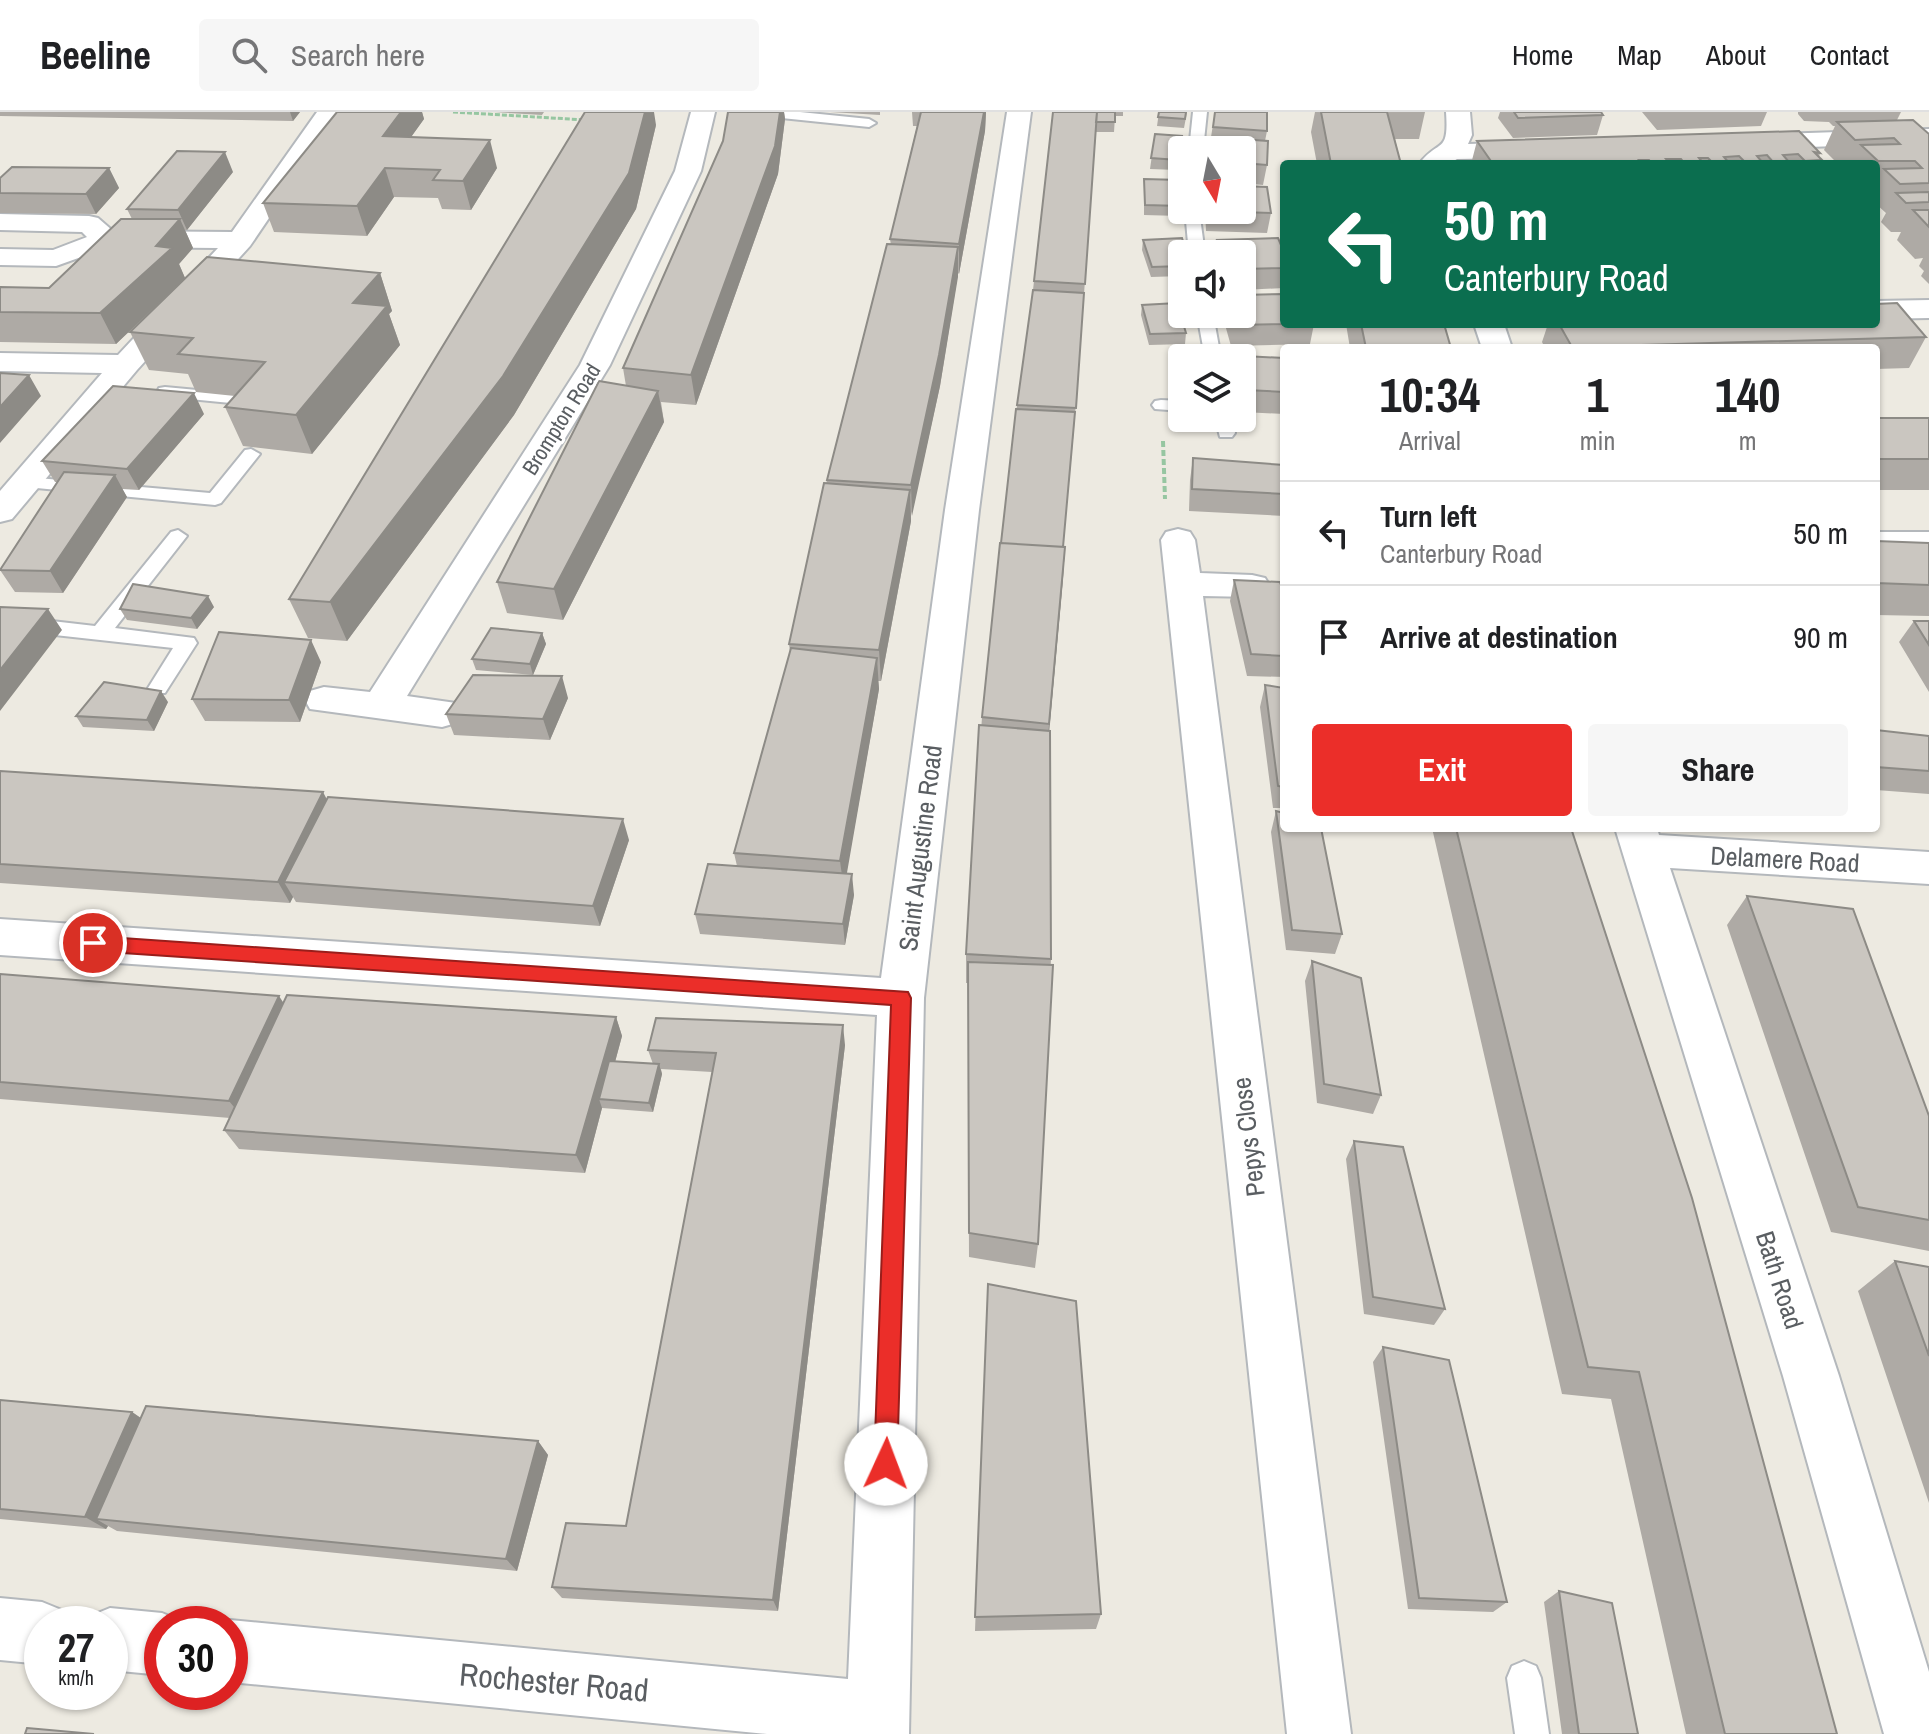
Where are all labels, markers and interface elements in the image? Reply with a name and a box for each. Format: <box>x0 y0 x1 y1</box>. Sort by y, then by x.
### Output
search box <box>199 19 759 91</box>
text: Beeline <box>40 30 151 81</box>
icon: search <box>227 33 271 77</box>
text: Search here <box>291 35 425 75</box>
text: Home <box>1512 36 1573 74</box>
text: Map <box>1617 36 1662 74</box>
text: About <box>1706 36 1766 74</box>
text: Contact <box>1810 36 1889 74</box>
north arrow <box>1168 136 1256 224</box>
map controls <box>1168 136 1256 432</box>
text: 50 m <box>1444 182 1549 257</box>
icon: left <box>1312 192 1416 296</box>
button: sound <box>1168 240 1256 328</box>
text: Canterbury Road <box>1444 254 1669 302</box>
button: layers <box>1168 344 1256 432</box>
street label: Brompton Road <box>515 357 607 481</box>
text: 10:34 <box>1380 362 1480 427</box>
text: 1 <box>1587 362 1608 427</box>
text: 140 <box>1715 362 1780 427</box>
text: Arrival <box>1399 423 1461 458</box>
text: min <box>1580 423 1615 458</box>
text: m <box>1739 423 1757 458</box>
text: Turn left <box>1380 496 1477 536</box>
icon: left <box>1312 511 1356 555</box>
text: 50 m <box>1793 513 1848 553</box>
text: Canterbury Road <box>1380 536 1542 571</box>
icon: arrive <box>1312 615 1356 659</box>
text: Arrive at destination <box>1380 617 1618 657</box>
text: 90 m <box>1793 617 1848 657</box>
button: Exit <box>1312 724 1572 816</box>
button: Share <box>1588 724 1848 816</box>
street label: Saint Augustine Road <box>890 743 950 953</box>
street label: Delamere Road <box>1710 838 1860 880</box>
pin <box>59 909 127 977</box>
icon: arrive <box>71 921 115 965</box>
street label: Pepys Close <box>1223 1075 1273 1199</box>
street label: Bath Road <box>1748 1227 1812 1333</box>
position arrow <box>844 1422 928 1506</box>
speed limit sign: 30 <box>144 1606 248 1710</box>
text: 27 <box>58 1621 94 1674</box>
street label: Rochester Road <box>458 1652 650 1712</box>
text: km/h <box>58 1664 94 1691</box>

